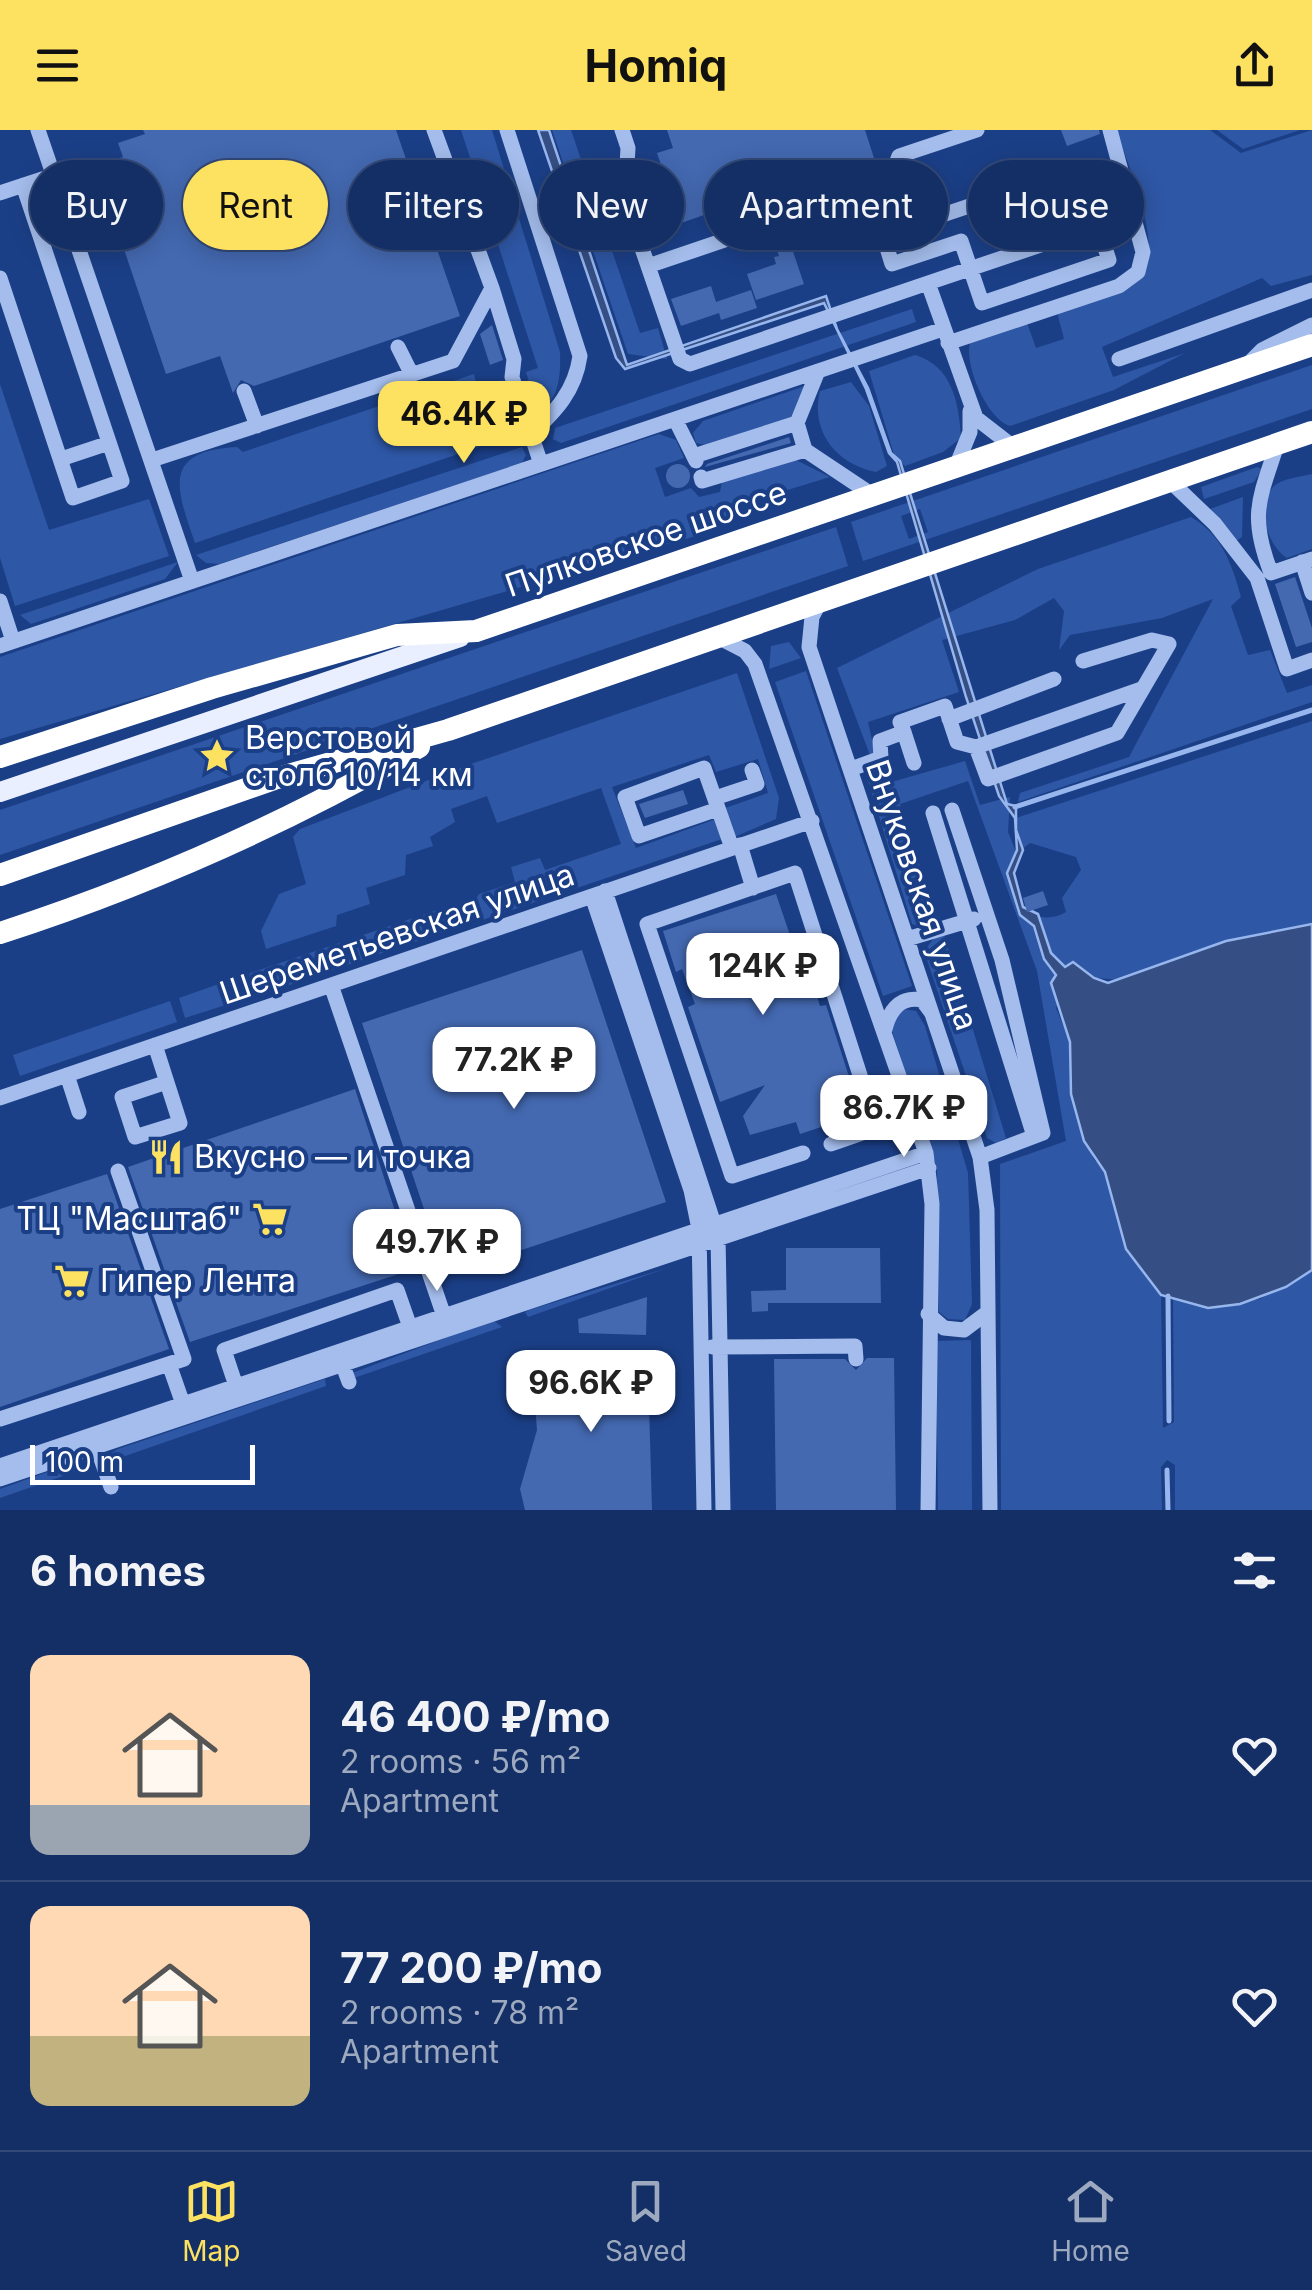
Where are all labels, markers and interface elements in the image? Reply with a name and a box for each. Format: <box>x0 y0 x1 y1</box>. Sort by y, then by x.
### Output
icon: menu <box>30 38 85 93</box>
text: Homiq <box>585 38 727 93</box>
icon: share <box>1227 38 1282 93</box>
chip: Buy <box>30 160 163 250</box>
chip: Rent <box>183 160 328 250</box>
chip: Filters <box>348 160 519 250</box>
chip: New <box>539 160 684 250</box>
chip: Apartment <box>704 160 948 250</box>
chip: House <box>968 160 1144 250</box>
pin: 46.4K ₽ <box>372 381 556 466</box>
text: 46.4K ₽ <box>400 394 528 433</box>
street label: Пулковское шоссе <box>500 472 792 605</box>
place label: Верстовой столб 10/14 км <box>245 718 473 794</box>
place icon: Верстовой столб 10/14 км <box>198 737 236 775</box>
street label: Внуковская улица <box>858 755 987 1035</box>
street label: Шереметьевская улица <box>215 855 579 1013</box>
pin: 124K ₽ <box>682 933 844 1018</box>
text: 124K ₽ <box>708 946 818 985</box>
pin: 77.2K ₽ <box>422 1027 606 1112</box>
text: 77.2K ₽ <box>454 1040 574 1079</box>
pin: 86.7K ₽ <box>812 1075 996 1160</box>
text: 86.7K ₽ <box>842 1088 966 1127</box>
place label: Вкусно — и точка <box>194 1137 472 1176</box>
restaurant icon: Вкусно — и точка <box>147 1138 185 1176</box>
place label: ТЦ "Масштаб" <box>16 1199 242 1238</box>
supermarket icon: ТЦ "Масштаб" <box>251 1200 289 1238</box>
pin: 49.7K ₽ <box>345 1209 529 1294</box>
text: 49.7K ₽ <box>375 1222 499 1261</box>
place label: Гипер Лента <box>100 1261 296 1300</box>
supermarket icon: Гипер Лента <box>53 1262 91 1300</box>
pin: 96.6K ₽ <box>499 1350 683 1435</box>
text: 96.6K ₽ <box>528 1363 654 1402</box>
scale bar <box>30 1440 255 1484</box>
text: 100 m <box>45 1445 124 1479</box>
icon: filters <box>1227 1543 1282 1598</box>
text: 6 homes <box>30 1545 206 1596</box>
text: 46 400 ₽/mo <box>340 1691 611 1742</box>
icon: home <box>110 1695 230 1815</box>
icon: heart <box>1227 1728 1282 1783</box>
text: 2 rooms · 56 m² <box>340 1742 581 1781</box>
text: Apartment <box>340 1781 499 1820</box>
text: 77 200 ₽/mo <box>340 1942 603 1993</box>
icon: home <box>110 1946 230 2066</box>
icon: heart <box>1227 1979 1282 2034</box>
text: 2 rooms · 78 m² <box>340 1993 579 2032</box>
text: Apartment <box>340 2032 499 2071</box>
tab: Map <box>182 2174 240 2268</box>
tab: Saved <box>605 2174 687 2268</box>
tab: Home <box>1051 2174 1130 2268</box>

